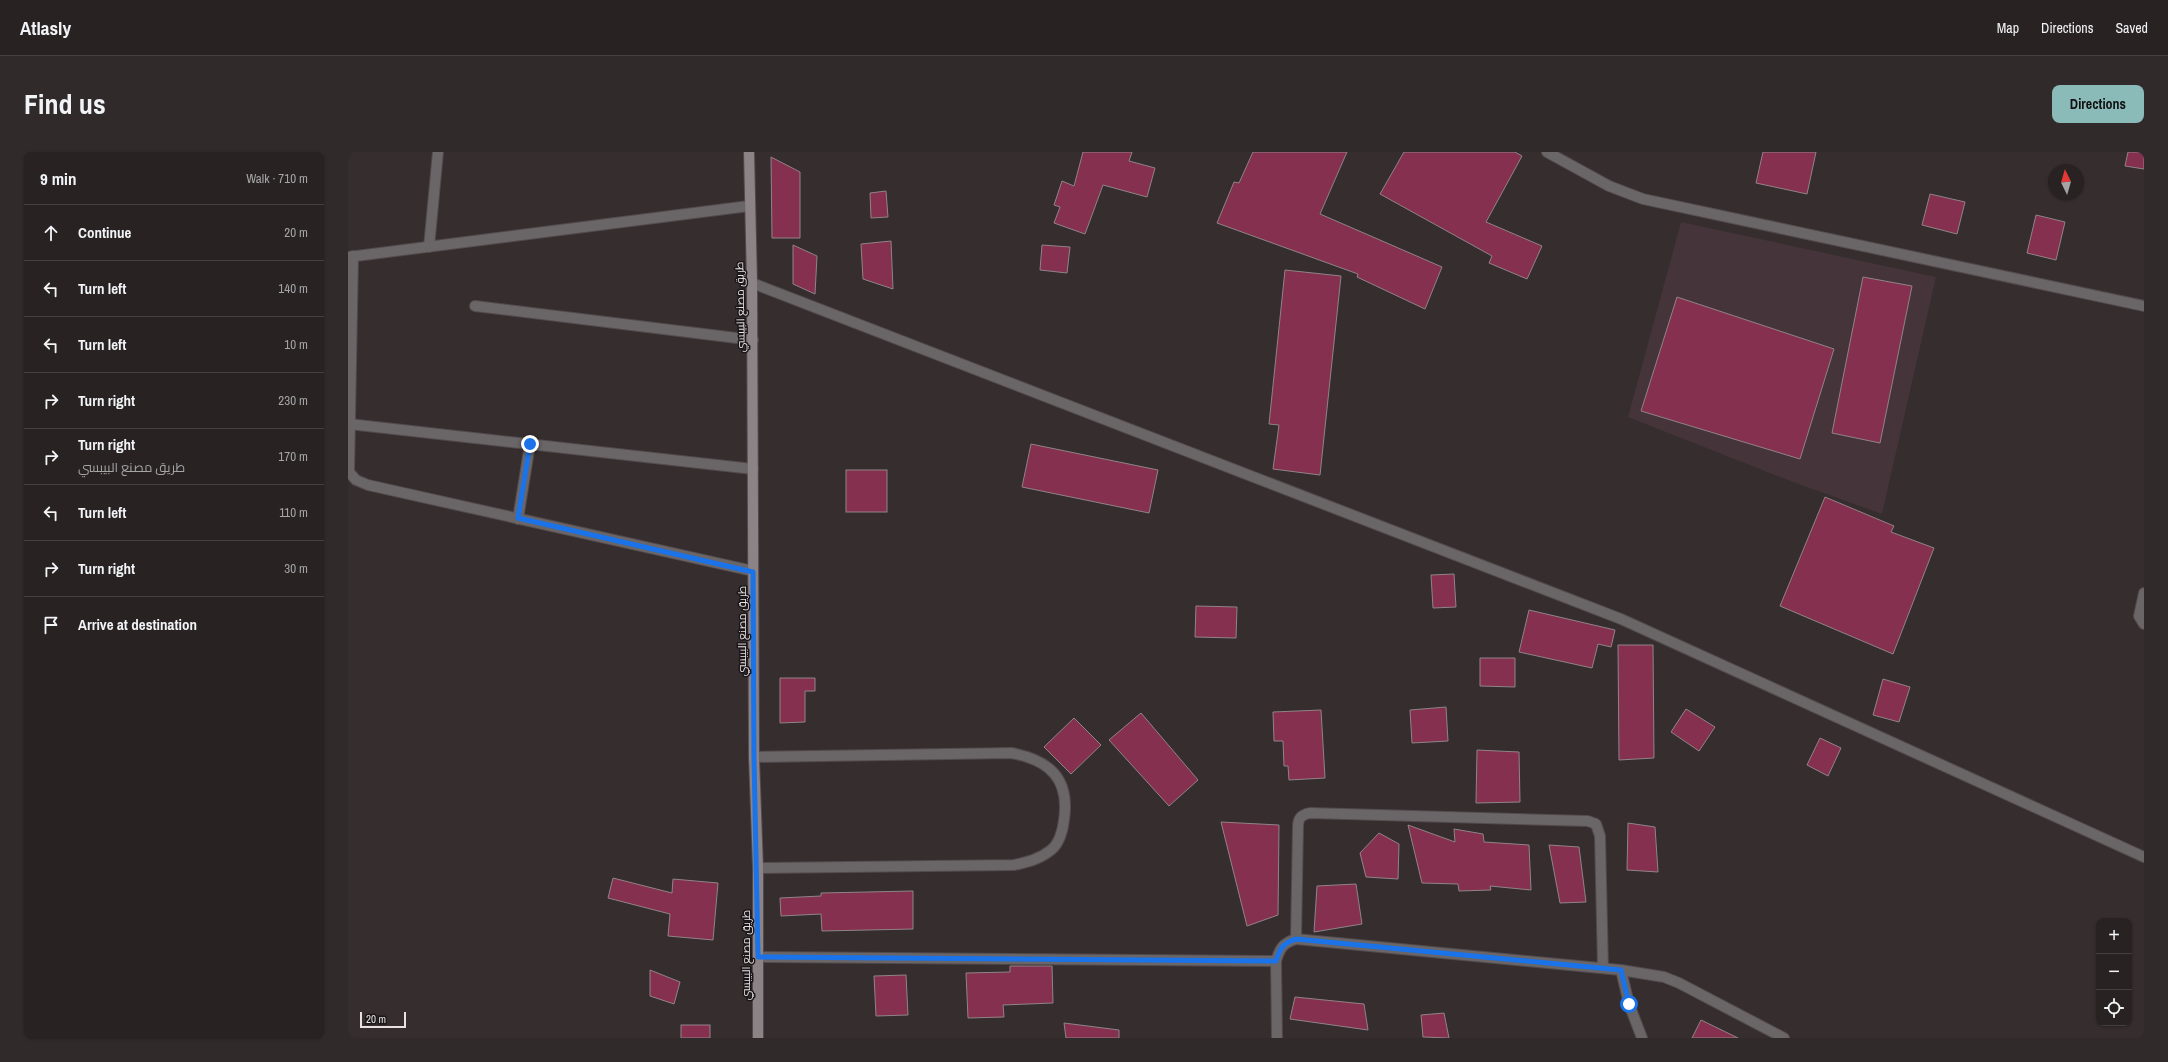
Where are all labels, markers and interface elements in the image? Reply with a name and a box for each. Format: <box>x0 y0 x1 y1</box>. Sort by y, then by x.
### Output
text: Atlasly <box>20 15 71 41</box>
text: Map <box>1997 19 2019 37</box>
text: Directions <box>2041 19 2093 37</box>
text: Saved <box>2115 19 2148 37</box>
text: Find us <box>24 85 106 123</box>
button: Directions <box>2052 85 2144 123</box>
north arrow <box>2048 164 2084 200</box>
text: 9 min <box>40 167 76 190</box>
text: Walk · 710 m <box>246 170 308 187</box>
icon: ahead <box>40 222 62 244</box>
text: Continue <box>78 222 131 243</box>
text: 20 m <box>284 224 308 241</box>
street label: طريق مصنع البيبسي <box>732 262 749 352</box>
icon: left <box>40 278 62 300</box>
text: Turn left <box>78 278 126 299</box>
text: 140 m <box>278 280 308 297</box>
icon: left <box>40 334 62 356</box>
text: Turn left <box>78 334 126 355</box>
text: 10 m <box>284 336 308 353</box>
icon: right <box>40 390 62 412</box>
text: Turn right <box>78 390 135 411</box>
text: 230 m <box>278 392 308 409</box>
text: Turn right <box>78 434 135 455</box>
route end <box>521 435 539 453</box>
icon: right <box>40 446 62 468</box>
text: 170 m <box>278 448 308 465</box>
text: طريق مصنع البيبسي <box>78 459 185 476</box>
icon: left <box>40 502 62 524</box>
text: Turn left <box>78 502 126 523</box>
text: 110 m <box>279 504 308 521</box>
icon: right <box>40 558 62 580</box>
text: Turn right <box>78 558 135 579</box>
text: 30 m <box>284 560 308 577</box>
street label: طريق مصنع البيبسي <box>735 586 750 676</box>
icon: arrive <box>40 614 62 636</box>
text: Arrive at destination <box>78 614 197 635</box>
street label: طريق مصنع البيبسي <box>739 910 754 1000</box>
map controls <box>2096 918 2132 1026</box>
button: + <box>2096 918 2132 954</box>
button: − <box>2096 954 2132 990</box>
button: locate <box>2096 990 2132 1026</box>
route start <box>1620 995 1638 1013</box>
scale bar <box>360 1010 406 1029</box>
text: 20 m <box>366 1012 386 1026</box>

